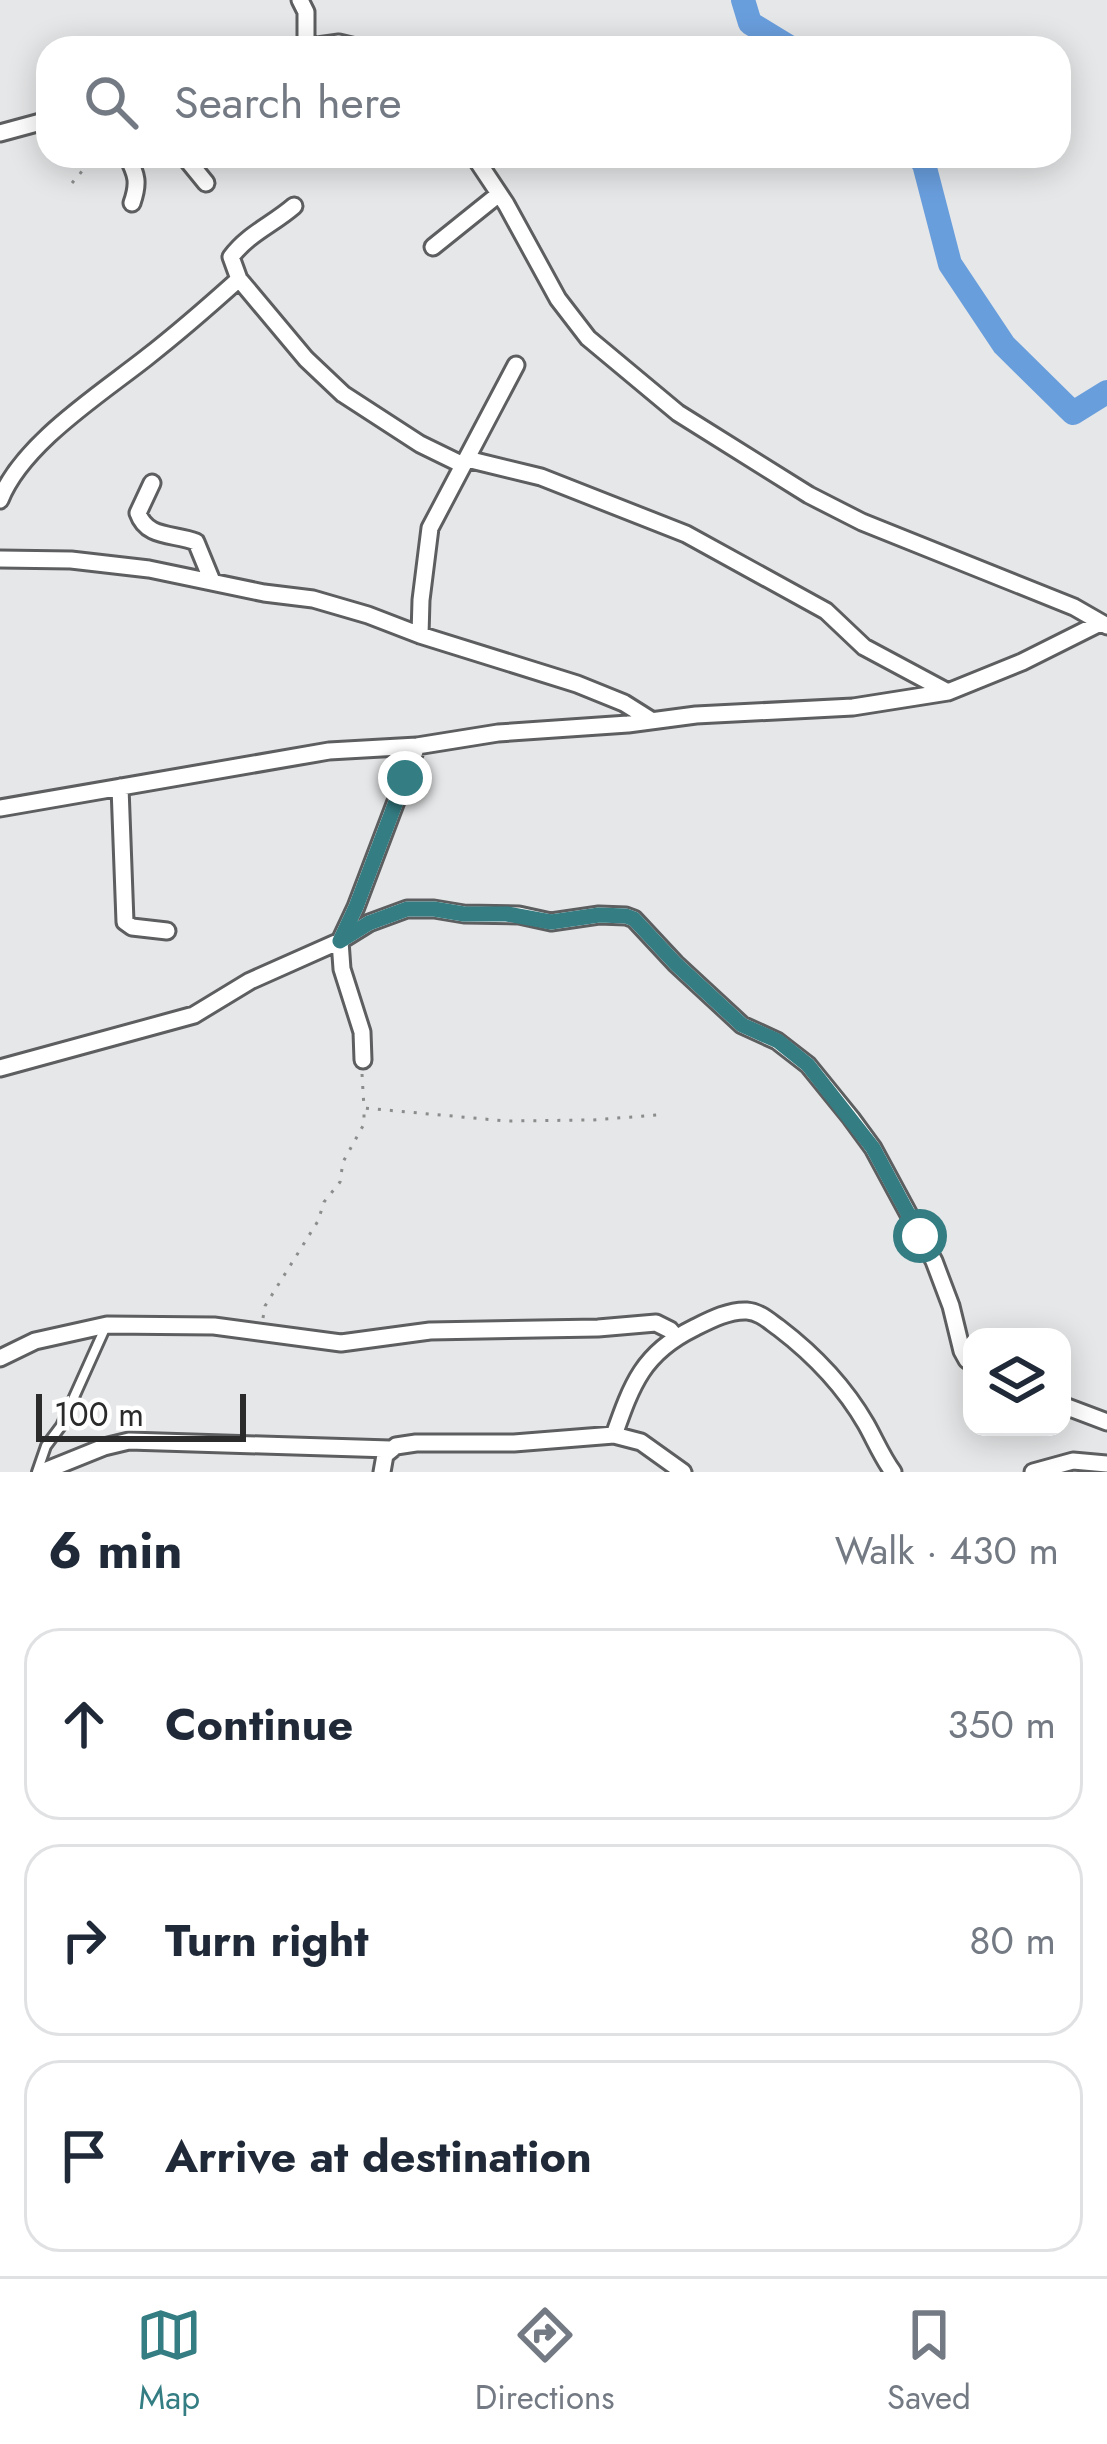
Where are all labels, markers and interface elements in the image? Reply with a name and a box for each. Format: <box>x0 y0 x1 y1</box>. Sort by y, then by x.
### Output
search box <box>36 36 1071 168</box>
icon: search <box>78 69 144 135</box>
text: Search here <box>174 70 402 135</box>
route end <box>378 751 432 805</box>
route start <box>893 1209 947 1263</box>
map controls <box>963 1328 1071 1436</box>
button: layers <box>963 1328 1071 1436</box>
scale bar <box>36 1388 246 1441</box>
text: 100 m <box>54 1391 144 1438</box>
text: 6 min <box>48 1513 183 1587</box>
text: Walk · 430 m <box>835 1522 1059 1579</box>
icon: ahead <box>51 1691 117 1757</box>
text: Continue <box>165 1692 353 1757</box>
text: 350 m <box>947 1696 1056 1753</box>
icon: right <box>51 1907 117 1973</box>
text: Turn right <box>165 1908 369 1973</box>
text: 80 m <box>969 1912 1056 1969</box>
icon: arrive <box>51 2123 117 2189</box>
text: Arrive at destination <box>165 2124 592 2189</box>
tab: Map <box>136 2302 202 2421</box>
tab: Directions <box>475 2302 615 2421</box>
tab: Saved <box>887 2302 971 2421</box>

